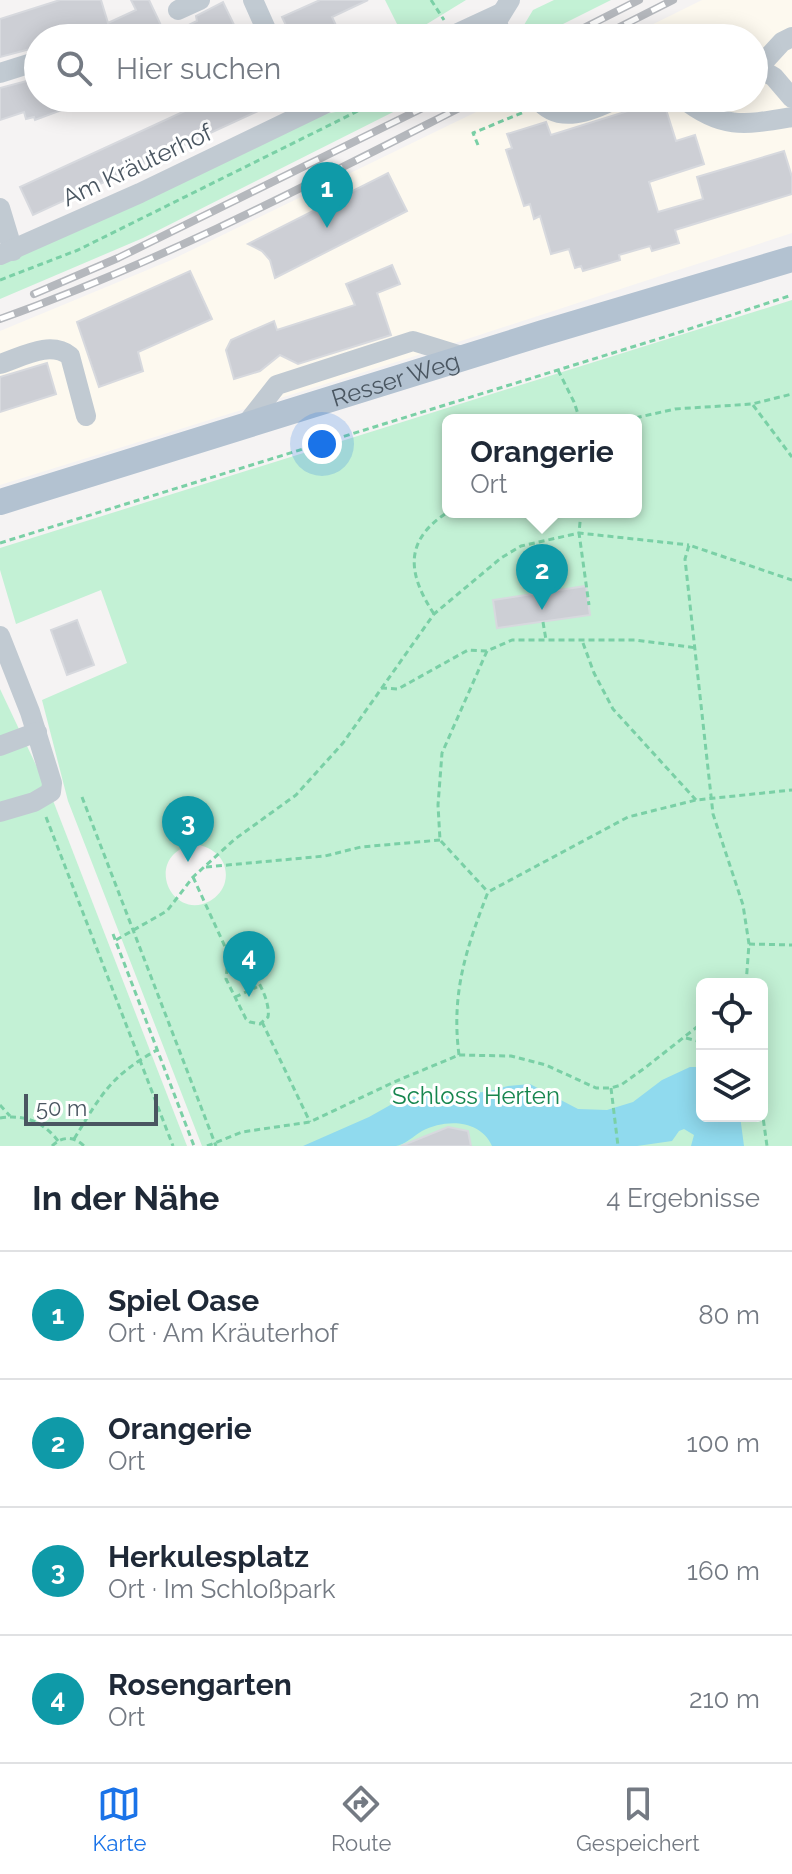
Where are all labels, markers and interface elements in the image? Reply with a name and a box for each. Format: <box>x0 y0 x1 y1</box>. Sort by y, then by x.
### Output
search box <box>24 24 768 112</box>
icon: search <box>52 46 96 90</box>
text: Hier suchen <box>116 51 281 86</box>
street label: Am Kräuterhof <box>58 117 217 212</box>
pin: 1 <box>301 162 353 228</box>
street label: Resser Weg <box>328 345 463 412</box>
popup <box>442 414 642 518</box>
your location <box>302 424 342 464</box>
text: Orangerie <box>470 434 614 469</box>
text: Ort <box>470 469 507 499</box>
pin: 2 <box>516 544 568 610</box>
pin: 3 <box>162 796 214 862</box>
pin: 4 <box>223 931 275 997</box>
map controls <box>696 978 768 1122</box>
button: locate <box>696 978 768 1050</box>
button: layers <box>696 1050 768 1122</box>
park label: Schloss Herten <box>392 1081 560 1110</box>
scale bar <box>24 1090 158 1126</box>
text: 50 m <box>36 1095 87 1121</box>
text: In der Nähe <box>32 1178 219 1218</box>
text: 4 Ergebnisse <box>606 1183 760 1213</box>
text: Spiel Oase <box>108 1283 259 1318</box>
text: 1 <box>52 1300 64 1330</box>
text: 80 m <box>698 1300 760 1330</box>
text: Ort · Am Kräuterhof <box>108 1318 338 1348</box>
text: Orangerie <box>108 1411 252 1446</box>
text: 2 <box>51 1428 65 1458</box>
text: 100 m <box>687 1428 760 1458</box>
text: Ort <box>108 1446 145 1476</box>
text: Herkulesplatz <box>108 1539 309 1574</box>
text: 3 <box>51 1556 65 1586</box>
text: 160 m <box>687 1556 760 1586</box>
text: Ort · Im Schloßpark <box>108 1574 336 1604</box>
text: Rosengarten <box>108 1667 292 1702</box>
text: 4 <box>51 1684 65 1714</box>
text: 210 m <box>689 1684 760 1714</box>
text: Ort <box>108 1702 145 1732</box>
tab: Karte <box>92 1782 146 1856</box>
tab: Route <box>331 1782 391 1856</box>
tab: Gespeichert <box>576 1782 700 1856</box>

